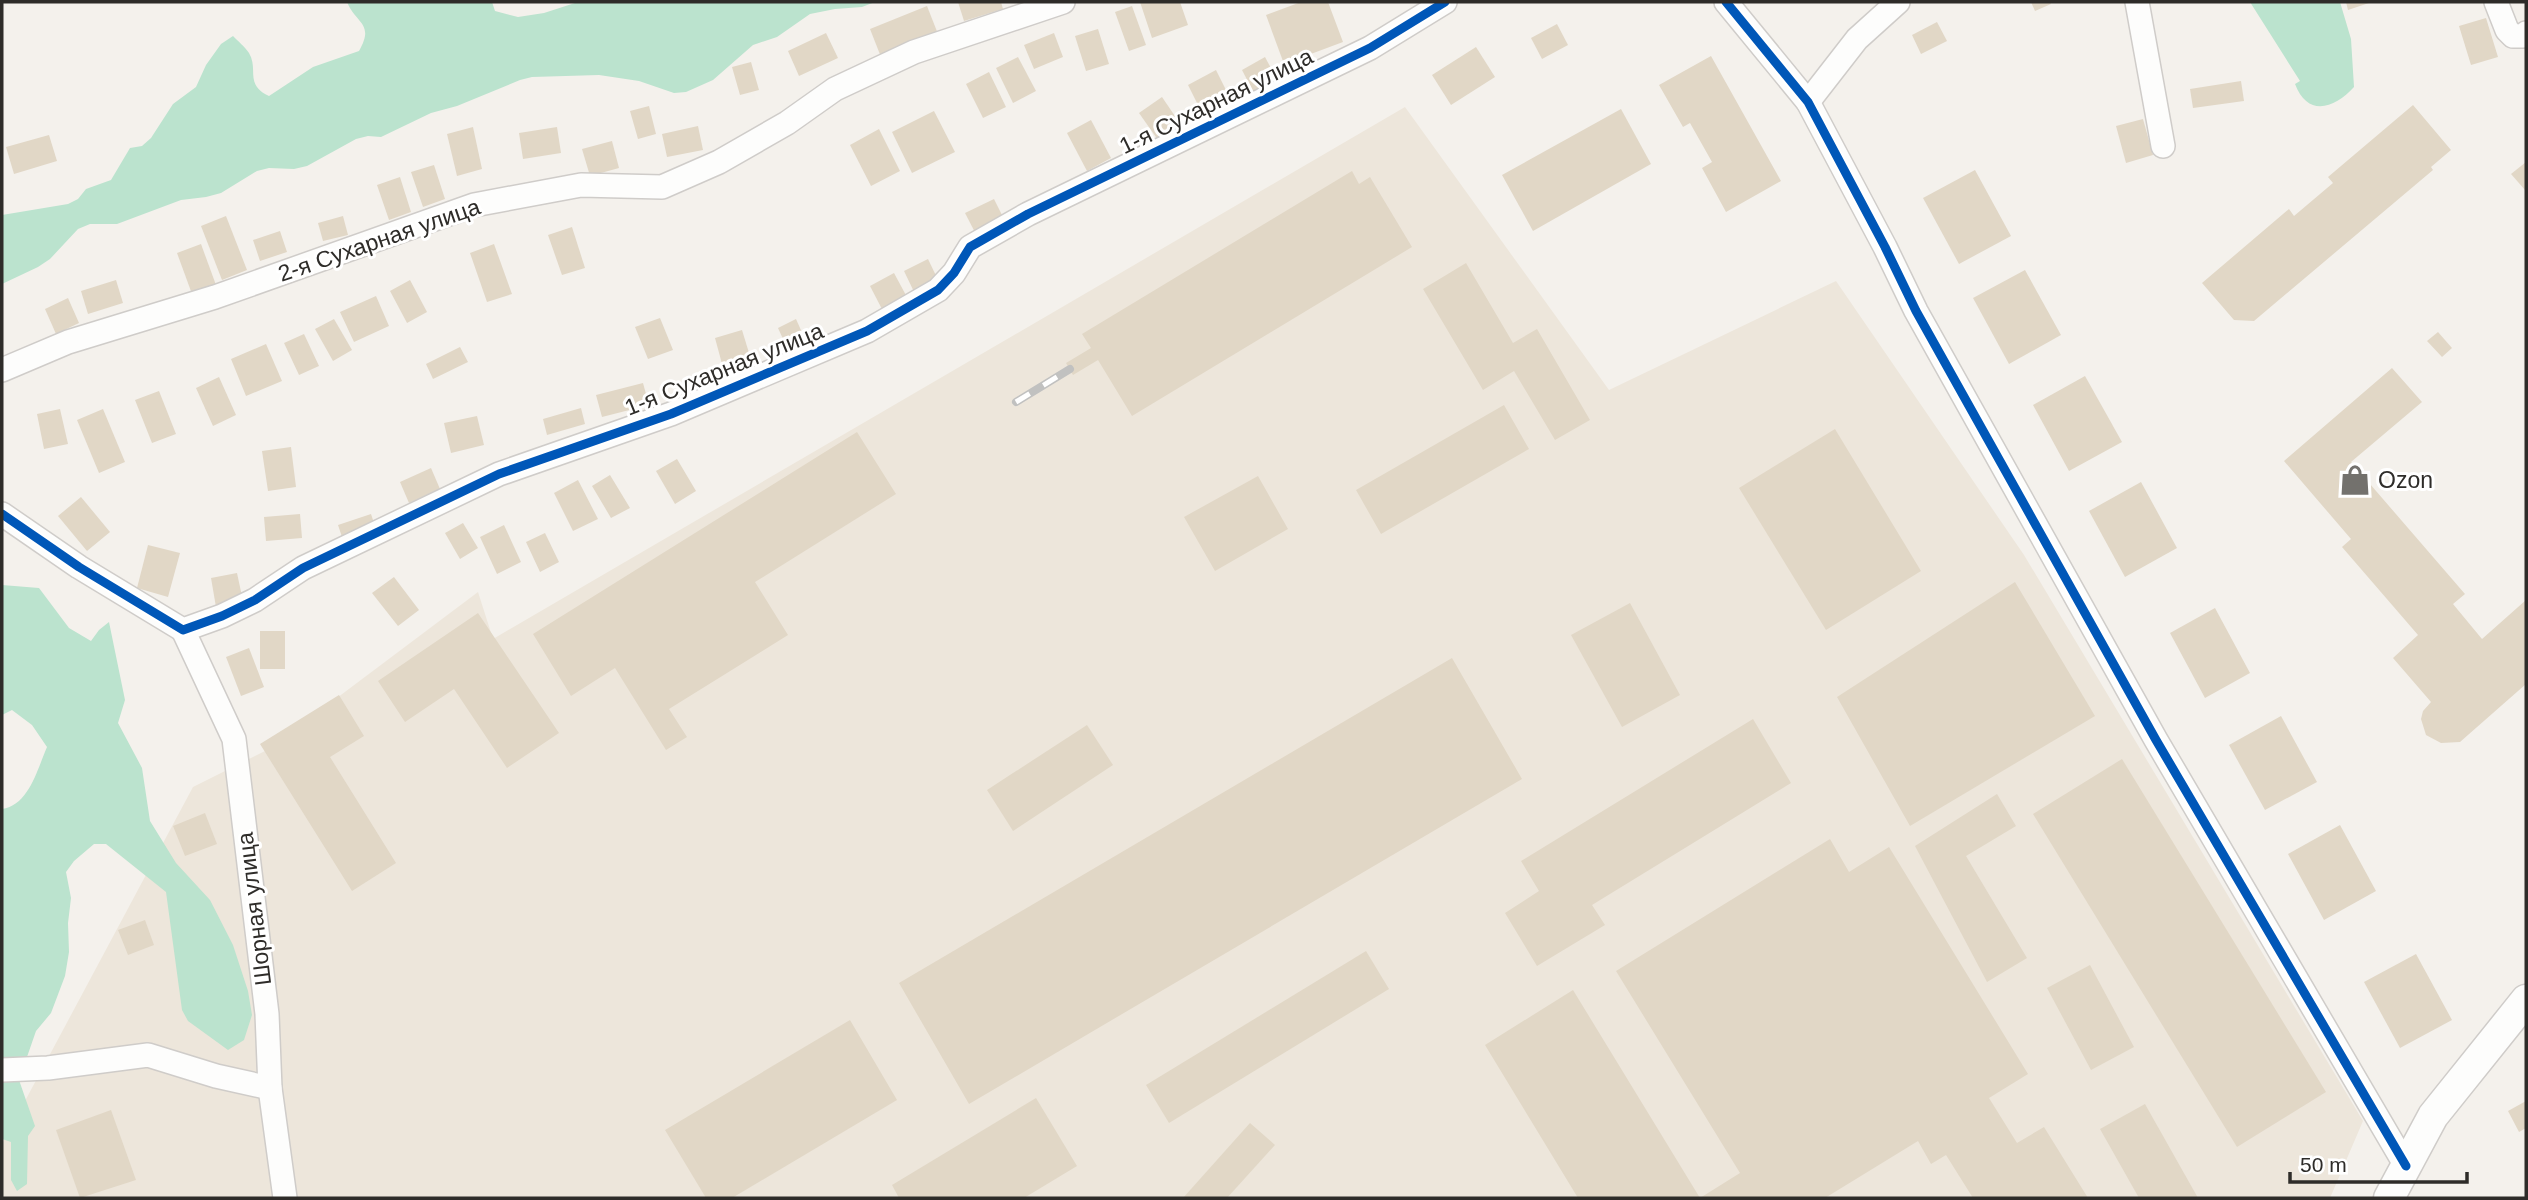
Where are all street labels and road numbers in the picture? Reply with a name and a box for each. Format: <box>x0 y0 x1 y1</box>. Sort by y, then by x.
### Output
street label: 1-я Сухарная улица <box>1115 43 1317 159</box>
street label: 2-я Сухарная улица <box>275 193 484 287</box>
street label: 1-я Сухарная улица <box>621 317 827 421</box>
street label: Шорная улица <box>232 831 276 987</box>

